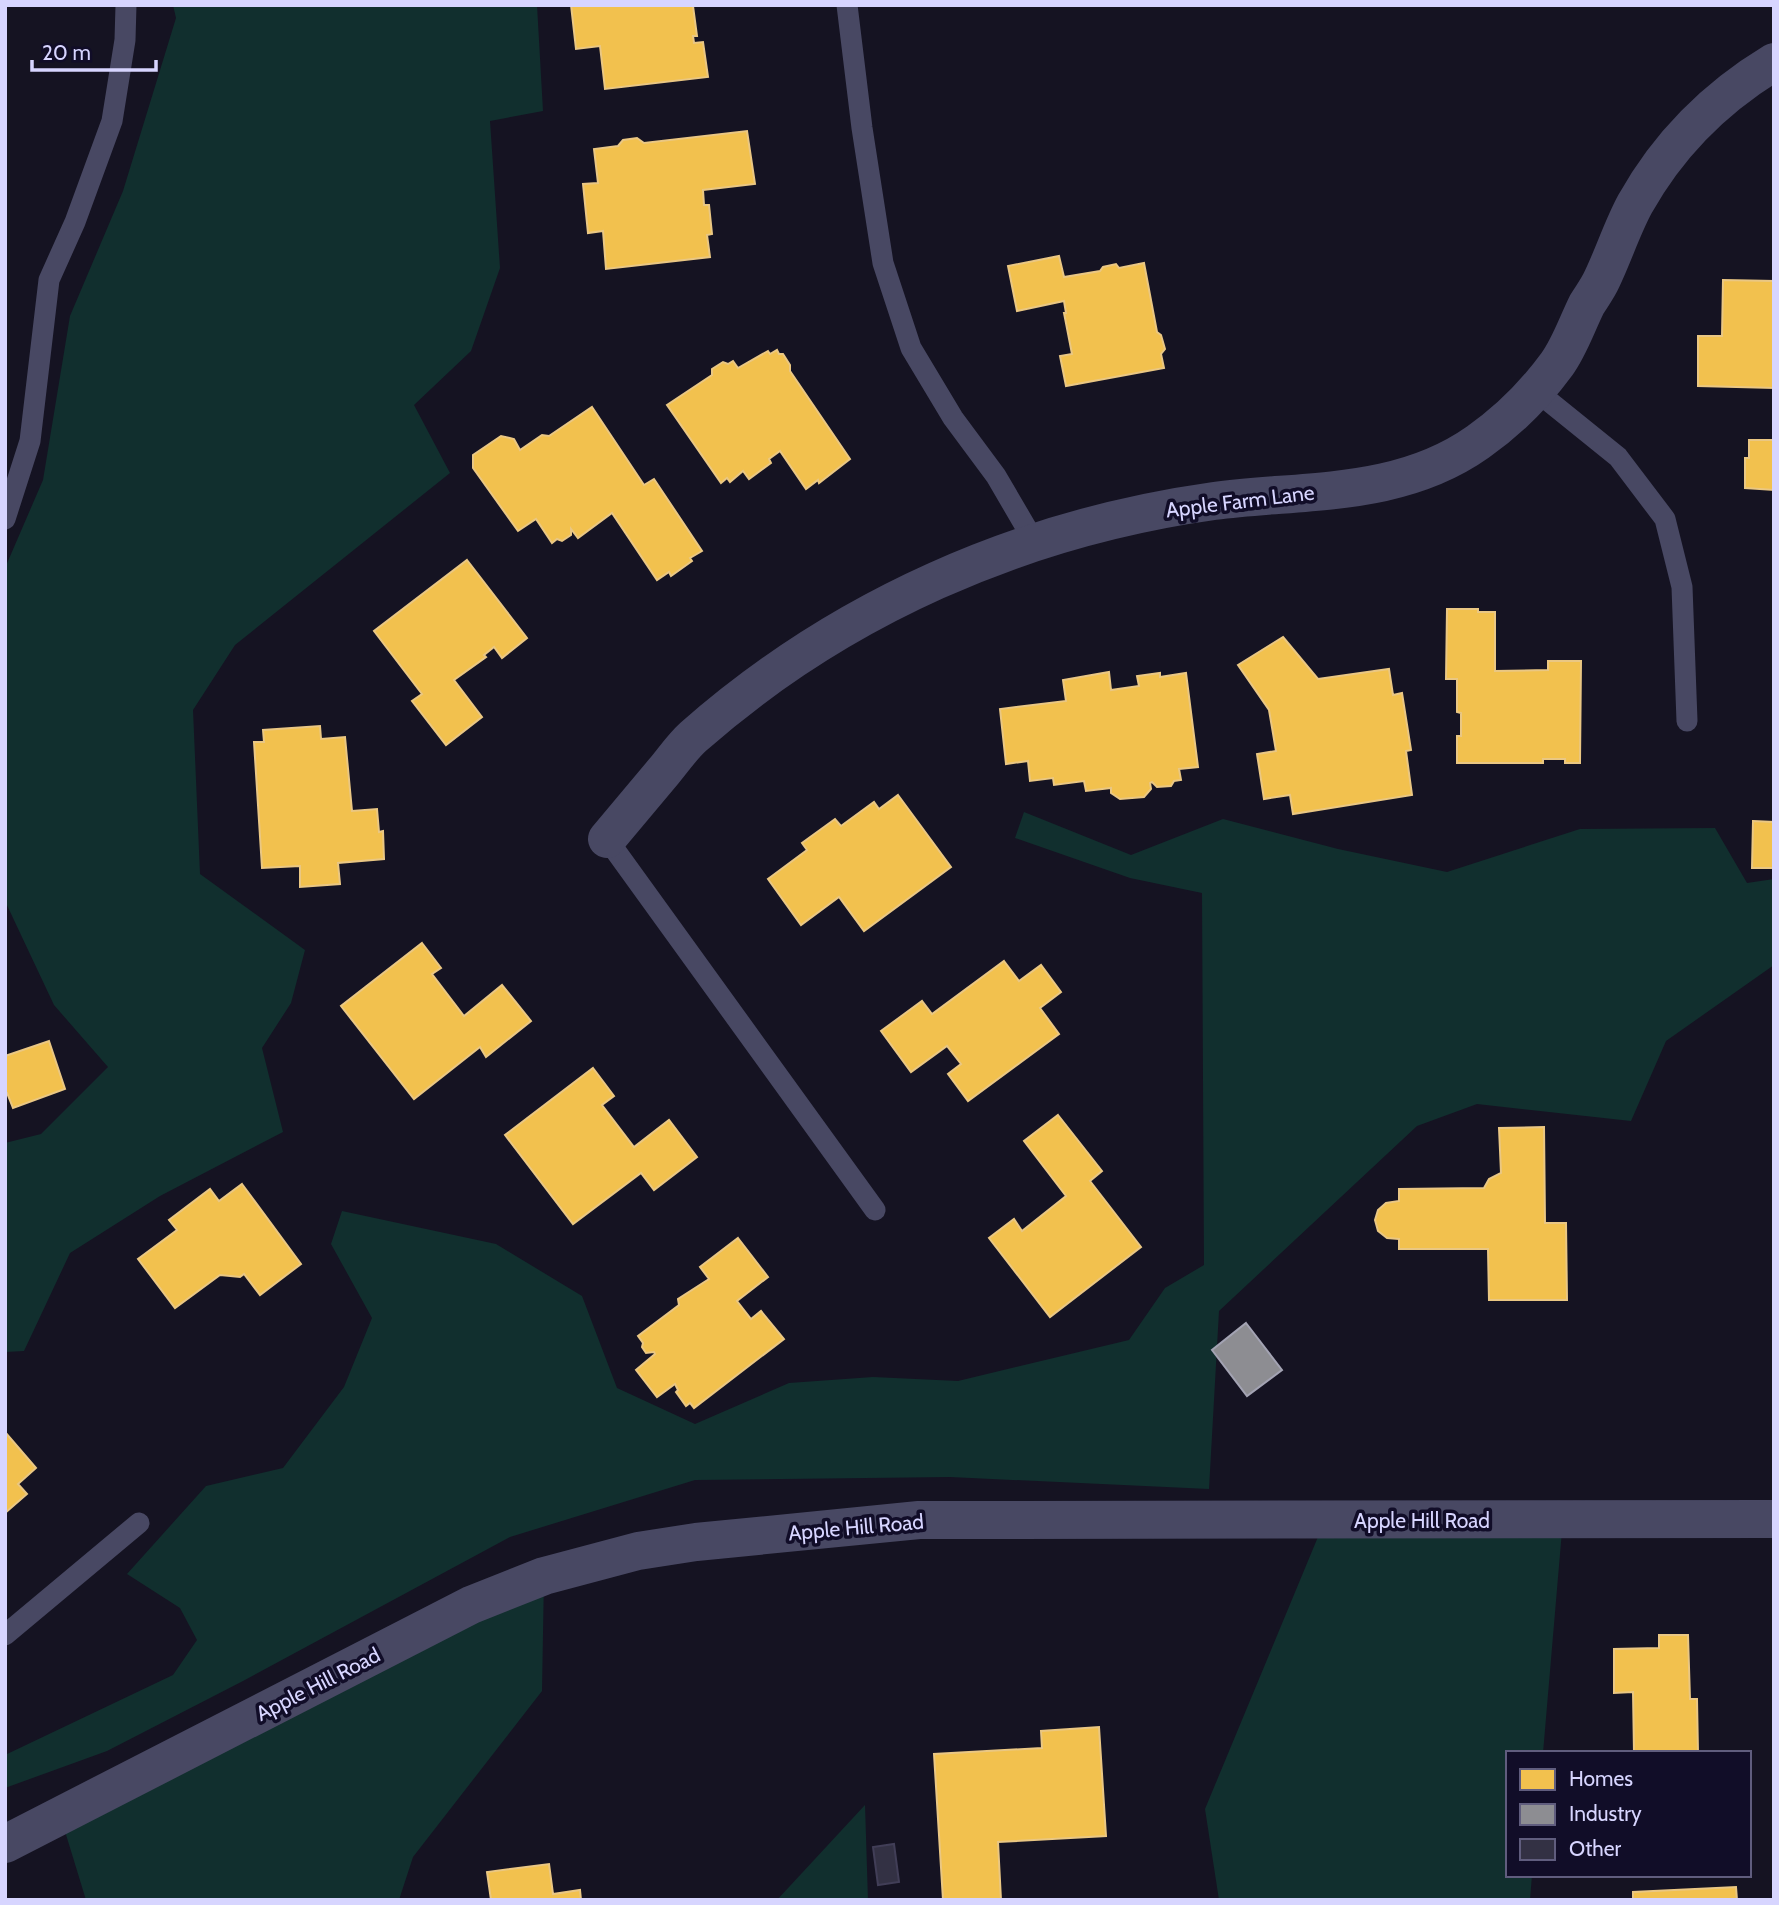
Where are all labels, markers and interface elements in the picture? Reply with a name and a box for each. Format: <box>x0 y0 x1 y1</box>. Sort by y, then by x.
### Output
scale bar <box>32 28 156 72</box>
text: 20 m <box>42 40 91 65</box>
street label: Apple Farm Lane <box>1164 479 1316 523</box>
street label: Apple Hill Road <box>1354 1508 1490 1533</box>
street label: Apple Hill Road <box>787 1509 925 1545</box>
street label: Apple Hill Road <box>252 1642 384 1726</box>
legend <box>1506 1751 1751 1877</box>
text: Homes <box>1569 1766 1633 1791</box>
text: Industry <box>1569 1801 1642 1826</box>
text: Other <box>1569 1836 1621 1861</box>

